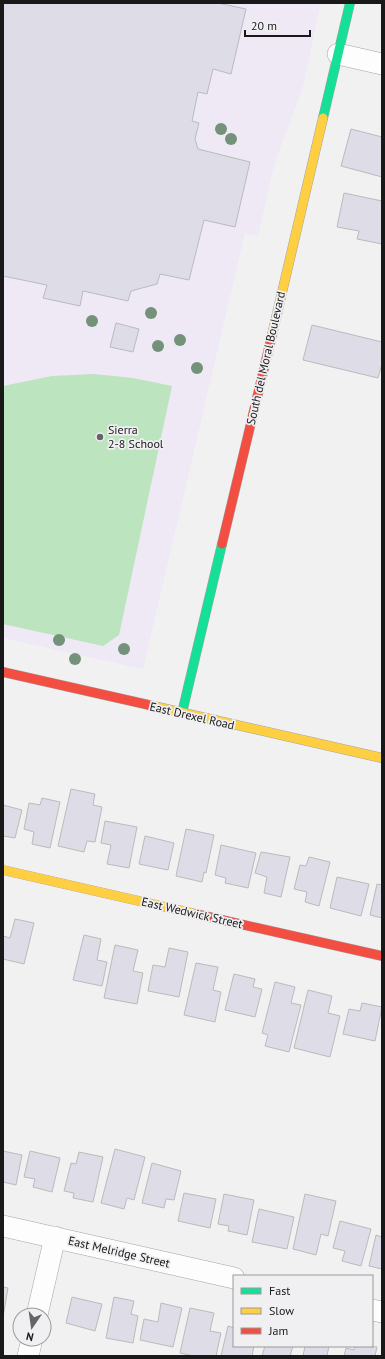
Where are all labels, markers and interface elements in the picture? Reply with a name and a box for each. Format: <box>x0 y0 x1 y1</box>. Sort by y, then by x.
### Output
scale bar <box>245 12 310 38</box>
text: 20 m <box>251 18 277 33</box>
street label: South del Moral Boulevard <box>243 290 288 426</box>
place label: Sierra 2-8 School <box>108 422 164 451</box>
marker: Sierra 2-8 School <box>95 432 105 442</box>
street label: East Drexel Road <box>148 698 236 733</box>
street label: East Wedwick Street <box>140 894 244 931</box>
street label: East Melridge Street <box>67 1233 171 1271</box>
legend <box>233 1275 373 1347</box>
text: Fast <box>269 1283 290 1298</box>
text: Slow <box>269 1303 294 1318</box>
north arrow <box>12 1307 52 1347</box>
text: Jam <box>268 1323 288 1338</box>
text: N <box>25 1329 35 1344</box>

